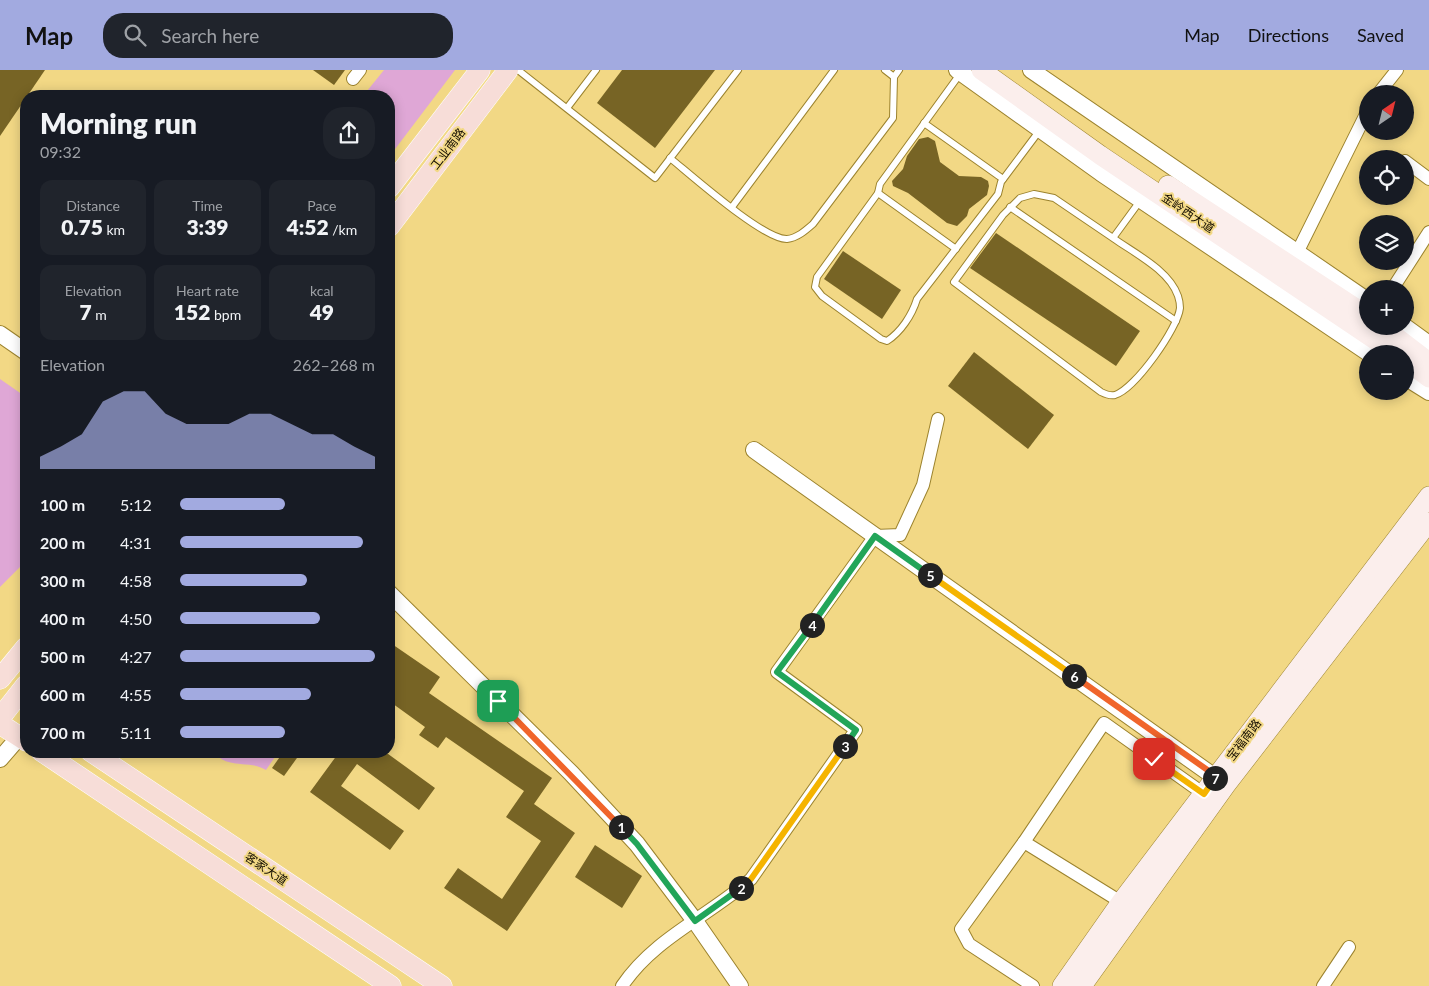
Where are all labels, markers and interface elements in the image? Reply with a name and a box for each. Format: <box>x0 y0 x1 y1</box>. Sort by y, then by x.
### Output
search box <box>103 13 453 58</box>
text: Map <box>25 21 73 50</box>
icon: search <box>121 21 149 49</box>
text: Search here <box>161 24 259 47</box>
text: Map <box>1184 24 1220 46</box>
text: Directions <box>1248 24 1329 46</box>
text: Saved <box>1357 24 1404 46</box>
north arrow <box>1359 85 1414 140</box>
map controls <box>1359 85 1414 400</box>
text: Morning run <box>40 106 197 140</box>
button: share <box>323 107 375 159</box>
street label: 工业南路 <box>427 125 468 172</box>
text: 09:32 <box>40 142 81 161</box>
button: locate <box>1359 150 1414 205</box>
street label: 金岭西大道 <box>1159 190 1217 236</box>
text: Distance <box>66 197 120 214</box>
text: Time <box>192 197 223 214</box>
text: Pace <box>307 197 336 214</box>
text: 0.75 <box>61 214 103 239</box>
text: 3:39 <box>186 214 229 239</box>
text: 4:52 <box>287 214 329 239</box>
button: layers <box>1359 215 1414 270</box>
text: km <box>103 221 125 238</box>
text: /km <box>329 221 357 238</box>
button: + <box>1359 280 1414 335</box>
text: Elevation <box>65 282 122 299</box>
text: Heart rate <box>176 282 239 299</box>
text: kcal <box>310 282 334 299</box>
text: 7 <box>80 299 92 324</box>
text: 152 <box>174 299 210 324</box>
text: 49 <box>310 299 334 324</box>
text: m <box>92 306 107 323</box>
text: bpm <box>210 306 241 323</box>
button: − <box>1359 345 1414 400</box>
text: Elevation <box>40 355 105 374</box>
text: 262–268 m <box>293 355 375 374</box>
text: 100 m <box>40 495 85 514</box>
text: 5:12 <box>120 495 152 514</box>
text: 200 m <box>40 533 85 552</box>
text: 4:31 <box>120 533 152 552</box>
pin: 5 <box>918 562 942 588</box>
text: 5 <box>926 567 935 584</box>
text: 300 m <box>40 571 85 590</box>
text: 4:58 <box>120 571 152 590</box>
text: 400 m <box>40 609 85 628</box>
text: 4:50 <box>120 609 152 628</box>
pin: 4 <box>800 612 824 638</box>
text: 4 <box>808 617 817 634</box>
text: 500 m <box>40 647 85 666</box>
text: 4:27 <box>120 647 152 666</box>
pin: 6 <box>1062 664 1086 688</box>
text: 6 <box>1070 668 1079 685</box>
pin <box>477 680 519 722</box>
text: 600 m <box>40 685 85 704</box>
text: 4:55 <box>120 685 152 704</box>
icon: arrive <box>484 687 512 715</box>
street label: 宝福南路 <box>1223 716 1264 763</box>
text: 700 m <box>40 723 85 742</box>
text: 5:11 <box>120 723 152 742</box>
pin: 3 <box>832 734 858 758</box>
text: 3 <box>841 738 850 755</box>
pin <box>1133 738 1175 780</box>
icon: check <box>1140 745 1168 773</box>
pin: 7 <box>1202 766 1228 790</box>
text: 7 <box>1211 770 1220 787</box>
pin: 1 <box>608 814 634 840</box>
text: 1 <box>617 819 626 836</box>
street label: 客家大道 <box>242 849 290 888</box>
pin: 2 <box>728 876 754 900</box>
text: 2 <box>737 880 746 897</box>

